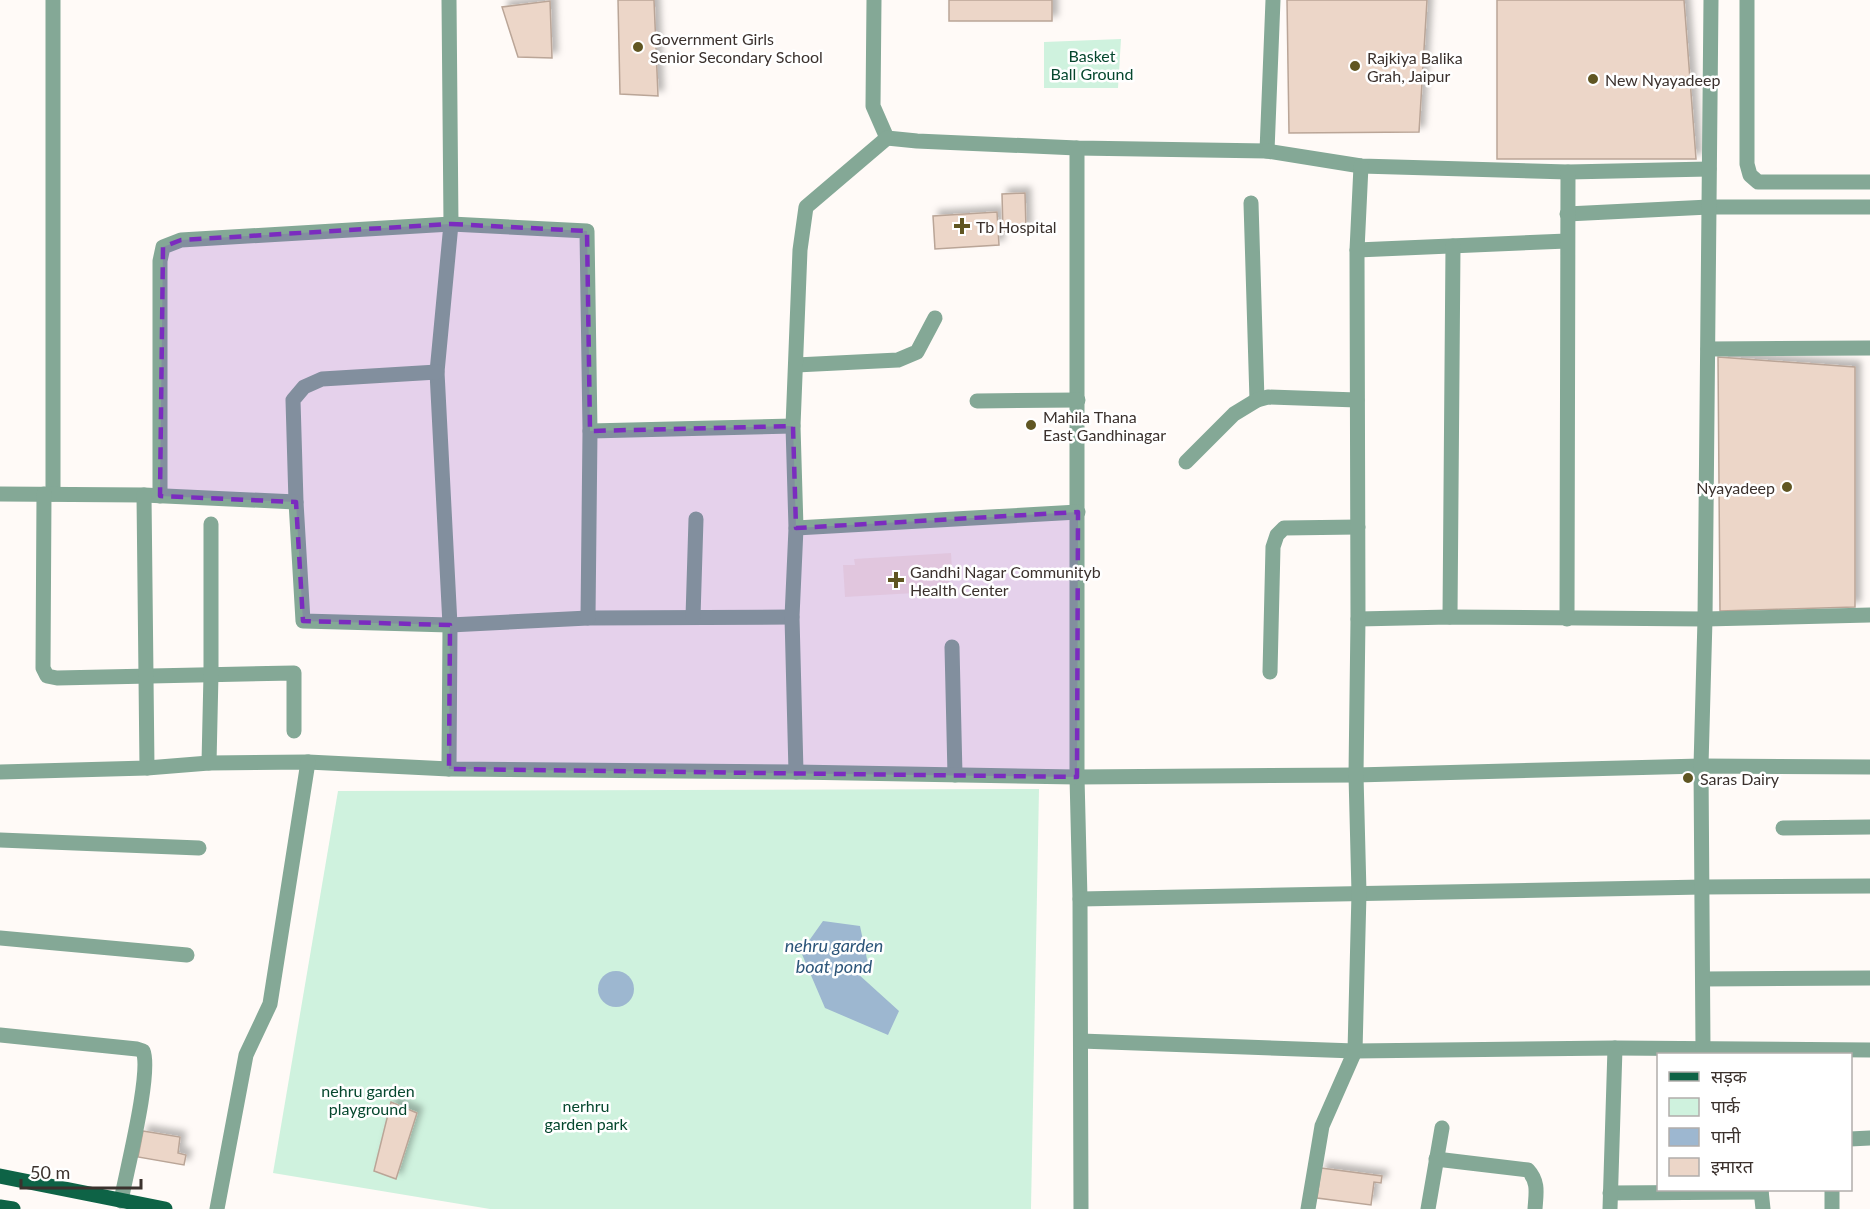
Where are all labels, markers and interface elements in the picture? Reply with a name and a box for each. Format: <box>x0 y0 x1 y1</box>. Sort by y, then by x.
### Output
place label: Government Girls Senior Secondary School <box>650 29 823 66</box>
marker: Government Girls Senior Secondary School <box>631 40 645 54</box>
park label: Basket Ball Ground <box>1051 46 1133 83</box>
place label: Rajkiya Balika Grah, Jaipur <box>1367 48 1463 85</box>
marker: Rajkiya Balika Grah, Jaipur <box>1348 59 1362 73</box>
place label: New Nyayadeep <box>1605 70 1720 89</box>
marker: New Nyayadeep <box>1586 72 1600 86</box>
marker: Tb Hospital <box>953 217 971 235</box>
place label: Tb Hospital <box>976 217 1057 236</box>
place label: Mahila Thana East Gandhinagar <box>1043 407 1166 444</box>
marker: Mahila Thana East Gandhinagar <box>1024 418 1038 432</box>
place label: Nyayadeep <box>1696 478 1775 497</box>
marker: Nyayadeep <box>1780 480 1794 494</box>
place label: Gandhi Nagar Communityb Health Center <box>910 562 1101 599</box>
marker: Gandhi Nagar Communityb Health Center <box>887 571 905 589</box>
place label: Saras Dairy <box>1700 769 1780 788</box>
marker: Saras Dairy <box>1681 771 1695 785</box>
water label: nehru garden boat pond <box>785 934 883 977</box>
legend <box>1657 1053 1852 1191</box>
text: सड़क <box>1711 1065 1748 1087</box>
park label: nehru garden playground <box>321 1081 415 1118</box>
text: पार्क <box>1711 1095 1741 1117</box>
park label: nerhru garden park <box>544 1096 628 1133</box>
text: पानी <box>1711 1125 1741 1147</box>
scale bar <box>21 1152 141 1190</box>
text: इमारत <box>1711 1155 1754 1177</box>
text: 50 m <box>30 1161 70 1183</box>

